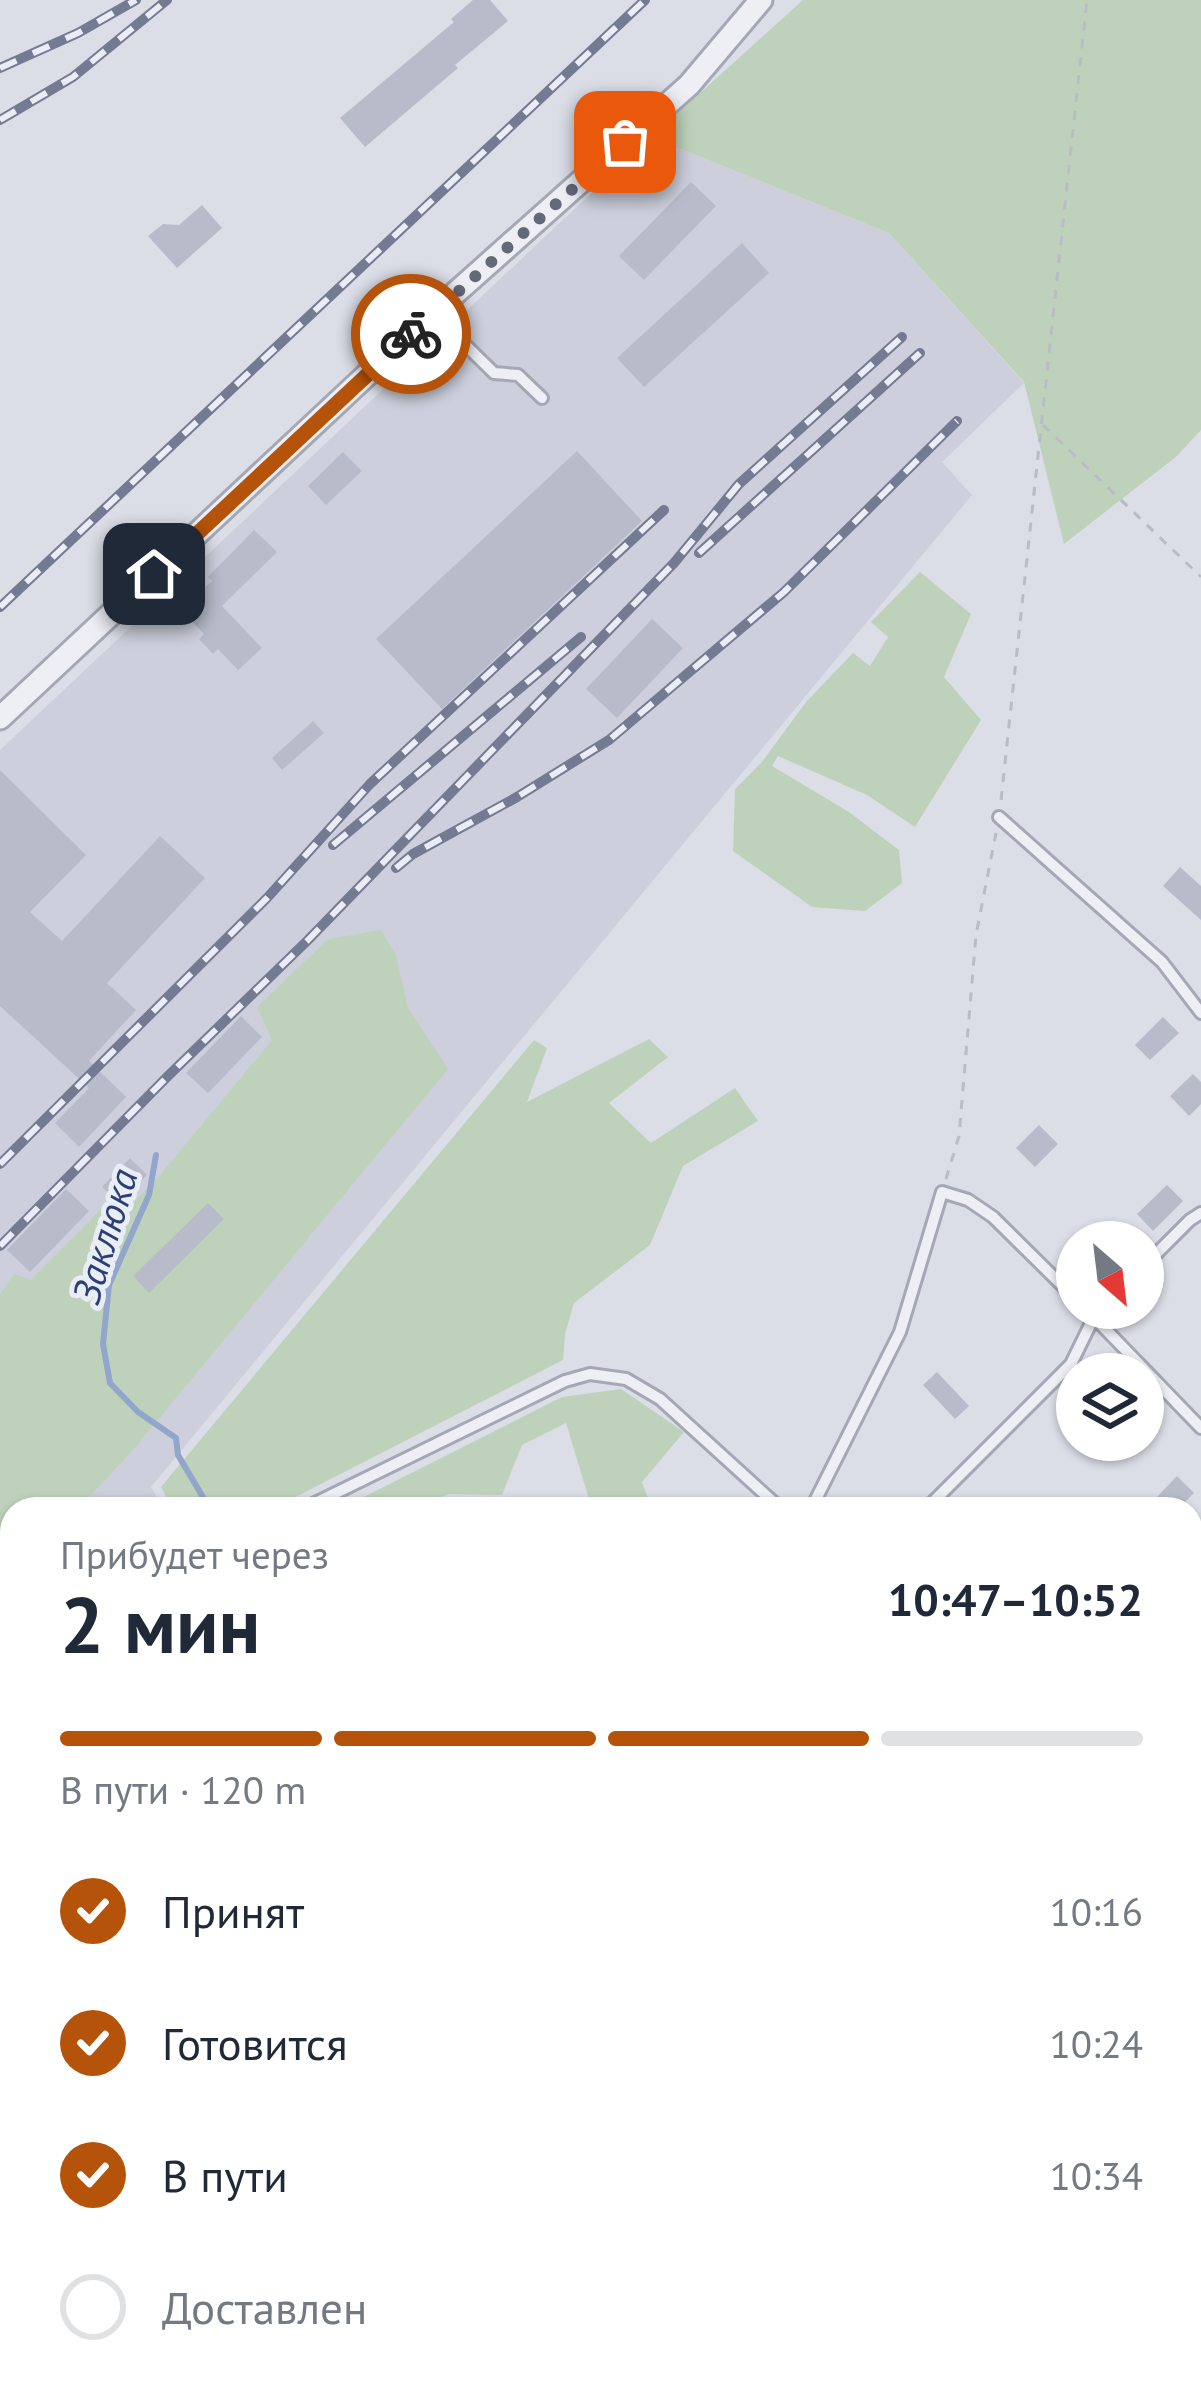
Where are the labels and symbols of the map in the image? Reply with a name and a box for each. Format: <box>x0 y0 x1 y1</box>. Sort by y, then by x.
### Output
pin <box>574 91 676 193</box>
courier <box>351 274 471 394</box>
pin <box>103 523 205 625</box>
water label: Заклюка <box>59 1162 149 1310</box>
north arrow <box>1056 1221 1164 1329</box>

